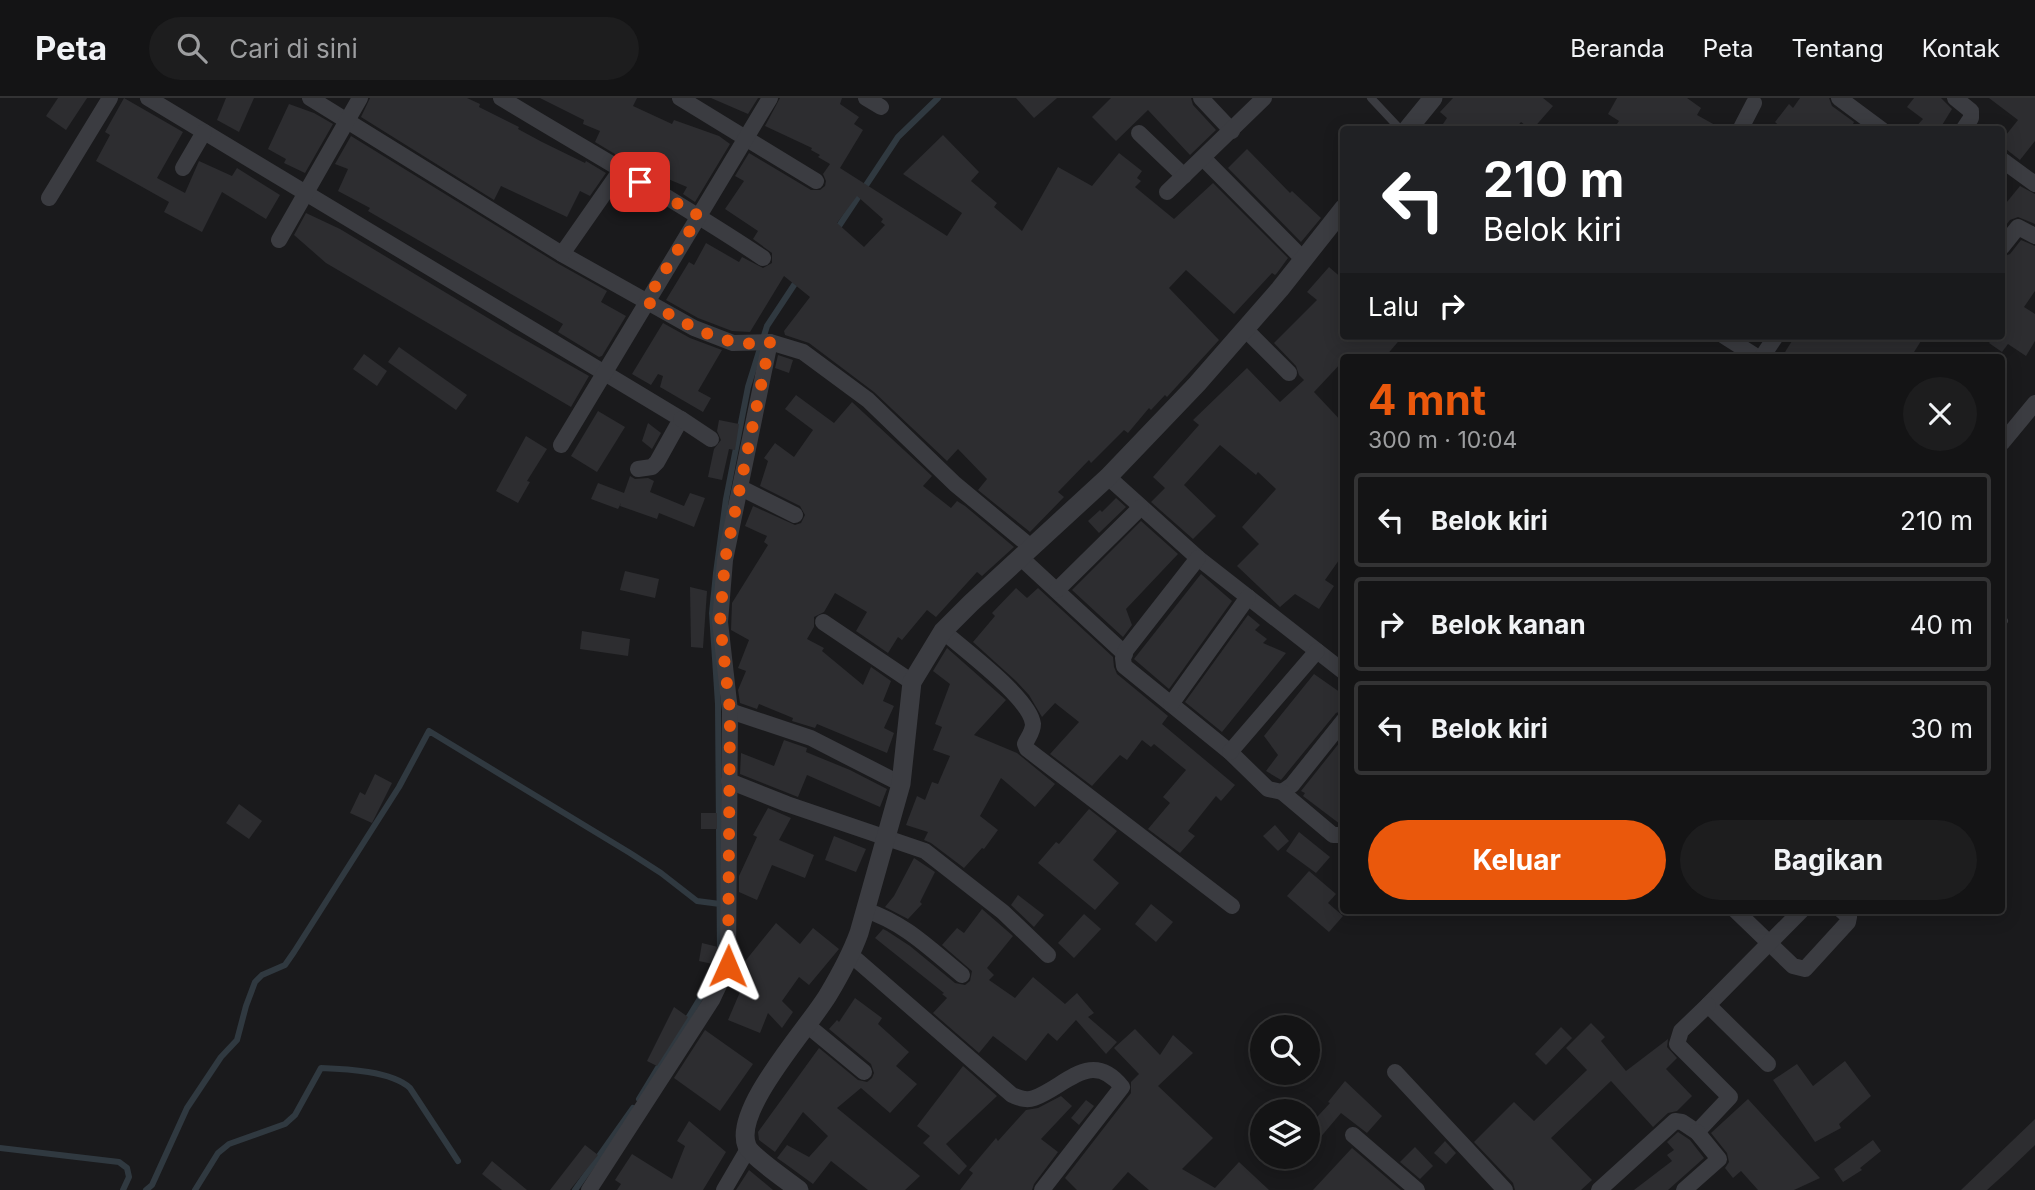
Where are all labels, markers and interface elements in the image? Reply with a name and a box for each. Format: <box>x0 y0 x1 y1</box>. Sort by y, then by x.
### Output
search box <box>149 17 639 80</box>
text: Peta <box>35 28 107 68</box>
icon: search <box>173 29 211 67</box>
text: Cari di sini <box>229 33 358 64</box>
text: Beranda <box>1570 34 1665 63</box>
text: Peta <box>1703 34 1753 63</box>
text: Tentang <box>1791 34 1884 63</box>
text: Kontak <box>1922 34 2000 63</box>
text: 210 m <box>1483 150 1624 209</box>
pin <box>610 152 670 212</box>
icon: left <box>1368 154 1459 245</box>
icon: arrive <box>621 163 659 201</box>
text: Belok kiri <box>1483 210 1622 249</box>
icon: right <box>1433 287 1471 325</box>
text: Lalu <box>1368 291 1419 322</box>
text: 4 mnt <box>1368 374 1486 425</box>
button: close <box>1903 377 1977 451</box>
text: 300 m · 10:04 <box>1368 426 1517 454</box>
icon: left <box>1372 501 1410 539</box>
text: Belok kiri <box>1431 505 1548 536</box>
text: 210 m <box>1900 505 1973 536</box>
icon: right <box>1372 605 1410 643</box>
text: Belok kanan <box>1431 609 1586 640</box>
text: 40 m <box>1910 609 1973 640</box>
icon: left <box>1372 709 1410 747</box>
text: Belok kiri <box>1431 713 1548 744</box>
text: 30 m <box>1910 713 1973 744</box>
button: Keluar <box>1368 820 1666 900</box>
button: Bagikan <box>1680 820 1977 900</box>
position arrow <box>691 929 765 1003</box>
map controls <box>1250 1015 1320 1169</box>
button: search <box>1250 1015 1320 1085</box>
button: layers <box>1250 1099 1320 1169</box>

